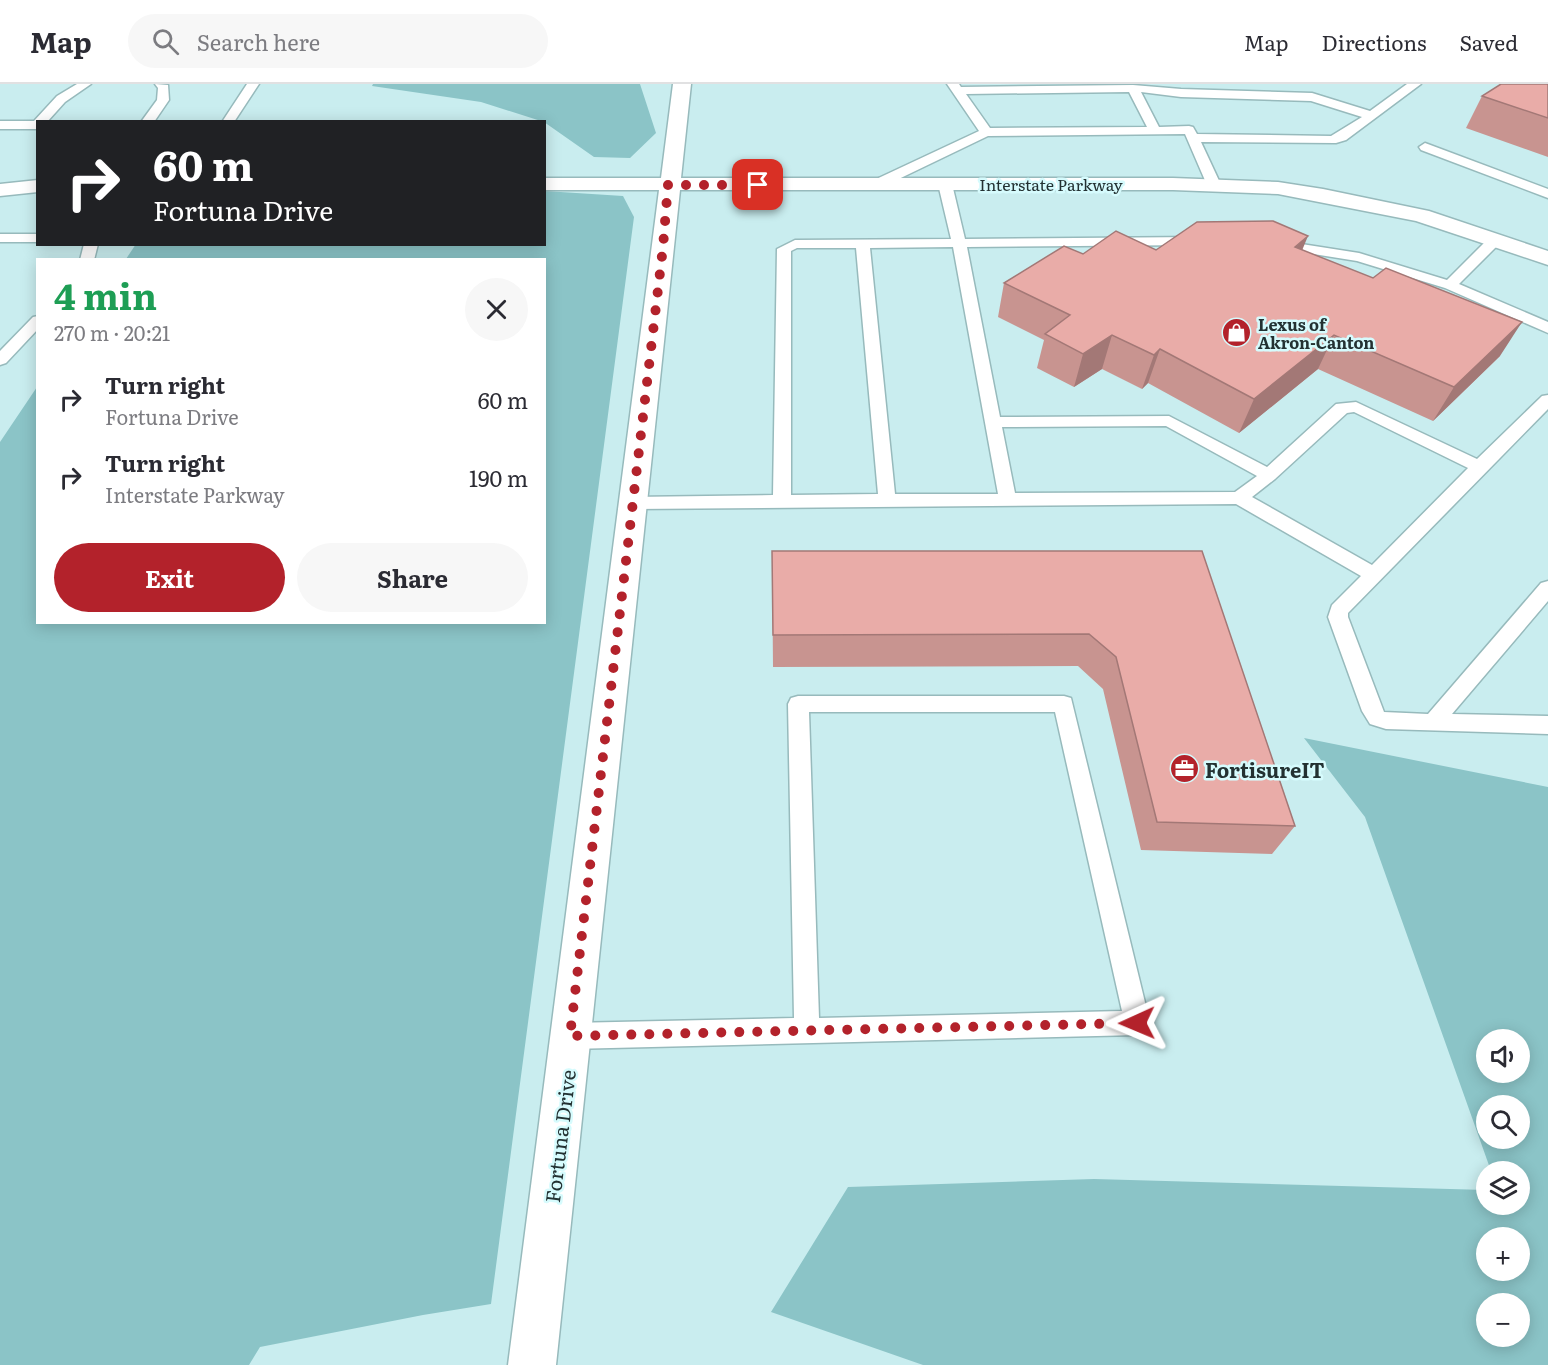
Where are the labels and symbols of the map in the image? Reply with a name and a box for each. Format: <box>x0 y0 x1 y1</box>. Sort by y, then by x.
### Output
pin <box>732 159 783 210</box>
street label: Interstate Parkway <box>979 172 1124 196</box>
place label: Lexus of Akron-Canton <box>1258 312 1374 354</box>
shop icon: Lexus of Akron-Canton <box>1221 317 1253 349</box>
office icon: FortisureIT <box>1168 753 1200 785</box>
place label: FortisureIT <box>1205 754 1325 784</box>
position arrow <box>1105 991 1169 1055</box>
street label: Fortuna Drive <box>536 1068 582 1204</box>

